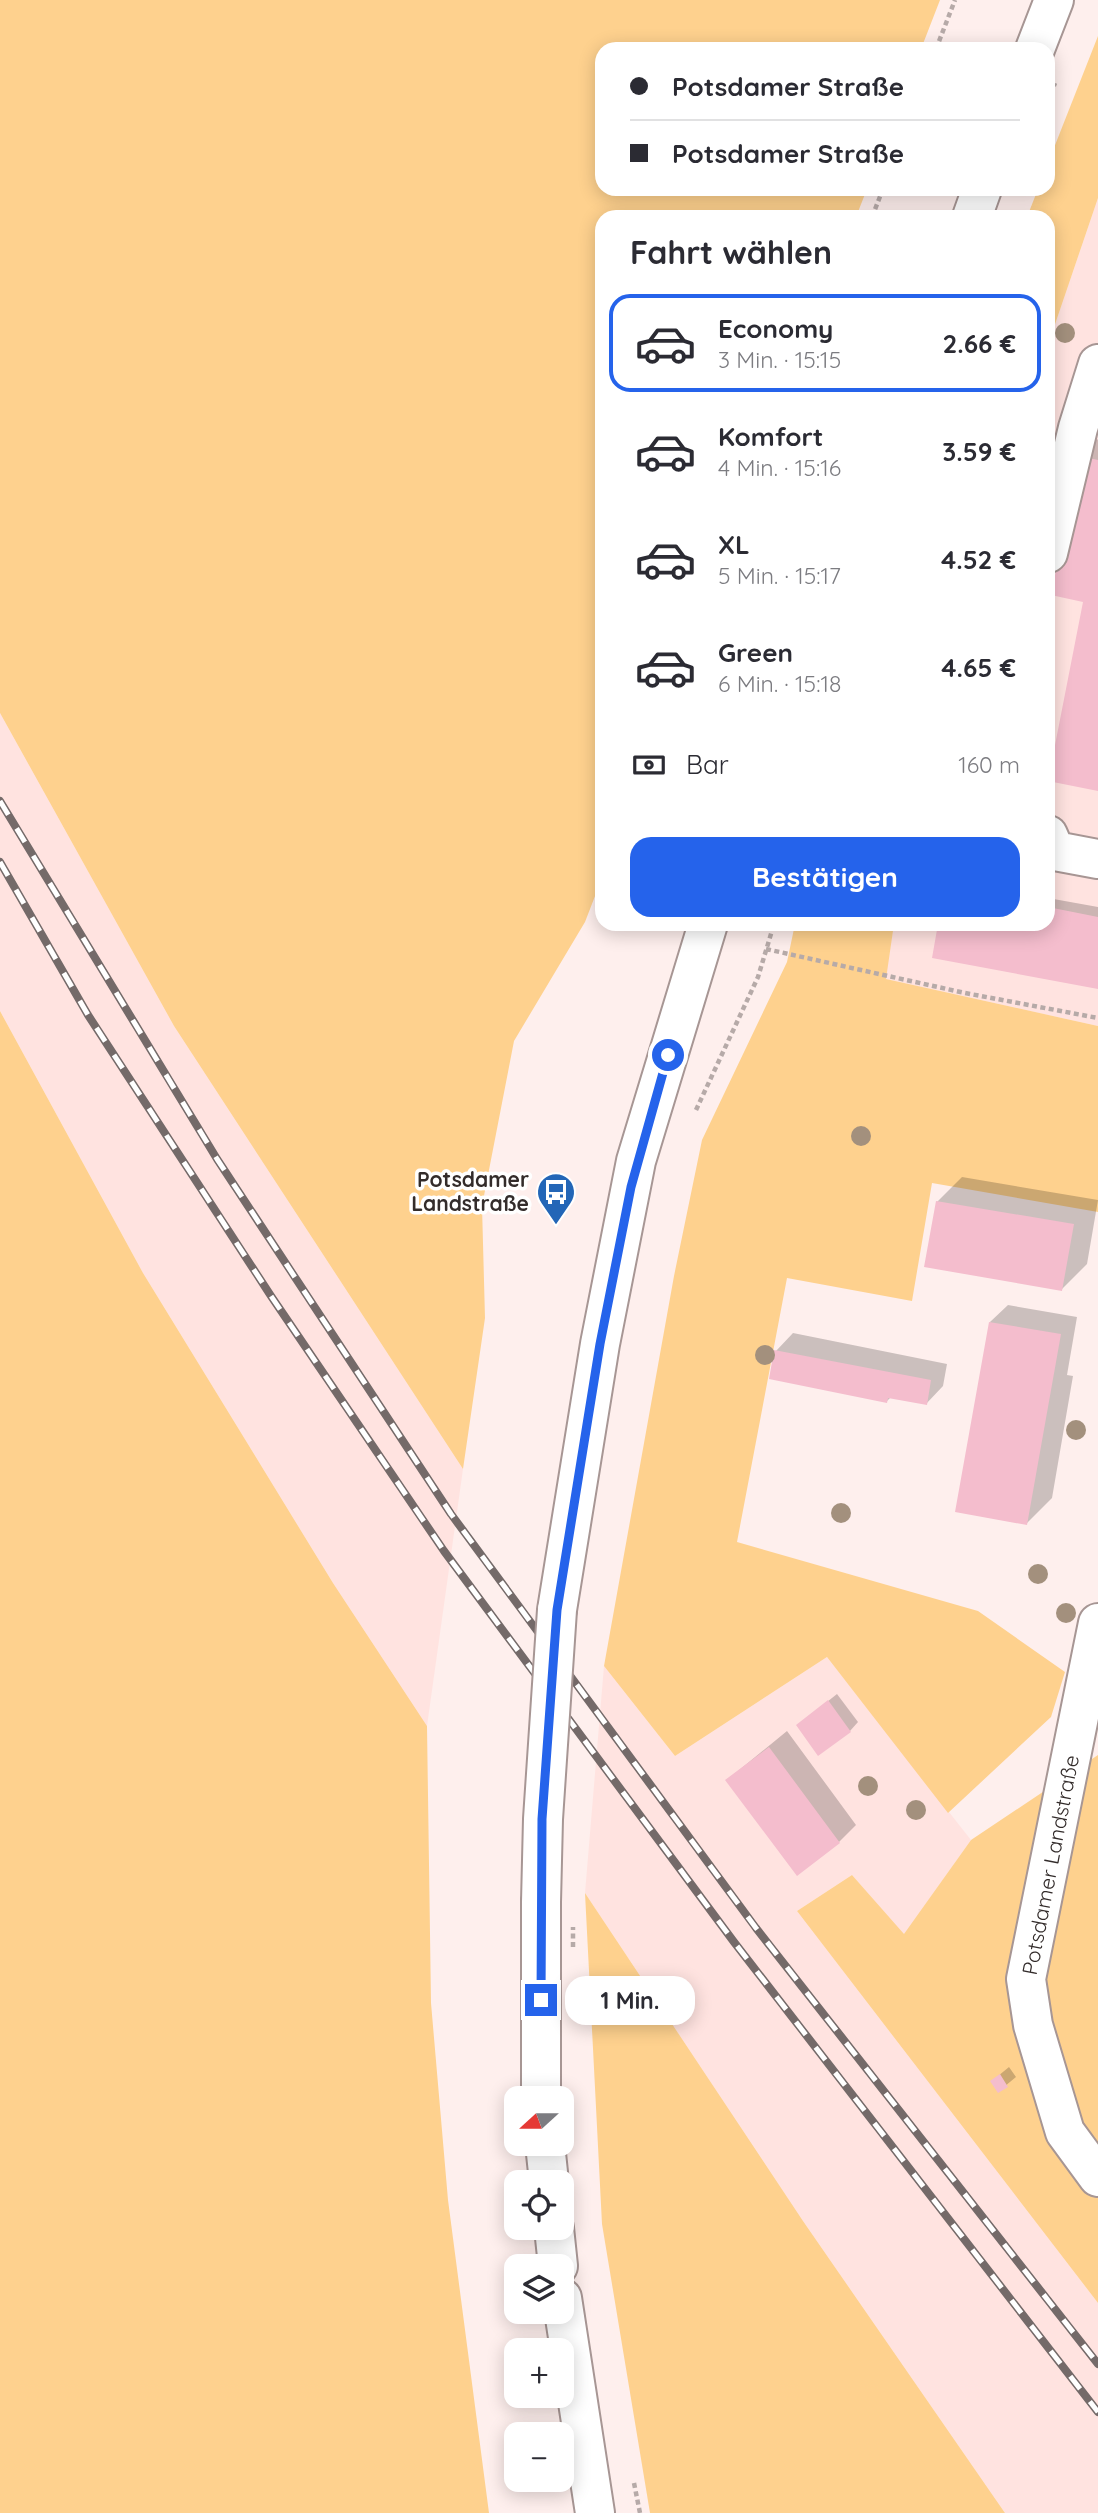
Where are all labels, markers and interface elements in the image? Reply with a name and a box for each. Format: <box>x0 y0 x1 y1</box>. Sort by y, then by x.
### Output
text: Potsdamer Straße <box>672 70 904 103</box>
text: Potsdamer Straße <box>672 137 904 170</box>
text: Fahrt wählen <box>630 232 832 272</box>
icon: car <box>634 312 697 375</box>
text: Economy <box>718 312 833 345</box>
text: 2.66 € <box>942 327 1016 360</box>
text: 3 Min. · 15:15 <box>718 345 841 374</box>
icon: car <box>634 420 697 483</box>
text: Komfort <box>718 420 823 453</box>
text: 3.59 € <box>942 435 1016 468</box>
text: 4 Min. · 15:16 <box>718 453 841 482</box>
icon: car <box>634 528 697 591</box>
text: XL <box>718 528 750 561</box>
text: 4.52 € <box>941 543 1016 576</box>
text: 5 Min. · 15:17 <box>718 561 841 590</box>
icon: car <box>634 636 697 699</box>
text: Green <box>718 636 793 669</box>
text: 4.65 € <box>941 651 1016 684</box>
text: 6 Min. · 15:18 <box>718 669 841 698</box>
icon: cash <box>630 746 668 784</box>
text: Bar <box>686 748 729 781</box>
text: 160 m <box>958 750 1020 779</box>
button: Bestätigen <box>630 837 1020 917</box>
route start <box>652 1039 684 1071</box>
place label: Potsdamer Landstraße <box>411 1166 529 1216</box>
bus stop icon: Potsdamer Landstraße <box>535 1171 577 1226</box>
street label: Potsdamer Landstraße <box>1016 1753 1084 1977</box>
callout: 1 Min. <box>566 1976 695 2024</box>
route end <box>525 1984 557 2016</box>
text: 1 Min. <box>600 1986 660 2015</box>
north arrow <box>504 2086 574 2156</box>
map controls <box>504 2086 574 2492</box>
button: locate <box>504 2170 574 2240</box>
button: layers <box>504 2254 574 2324</box>
button: + <box>504 2338 574 2408</box>
button: − <box>504 2422 574 2492</box>

